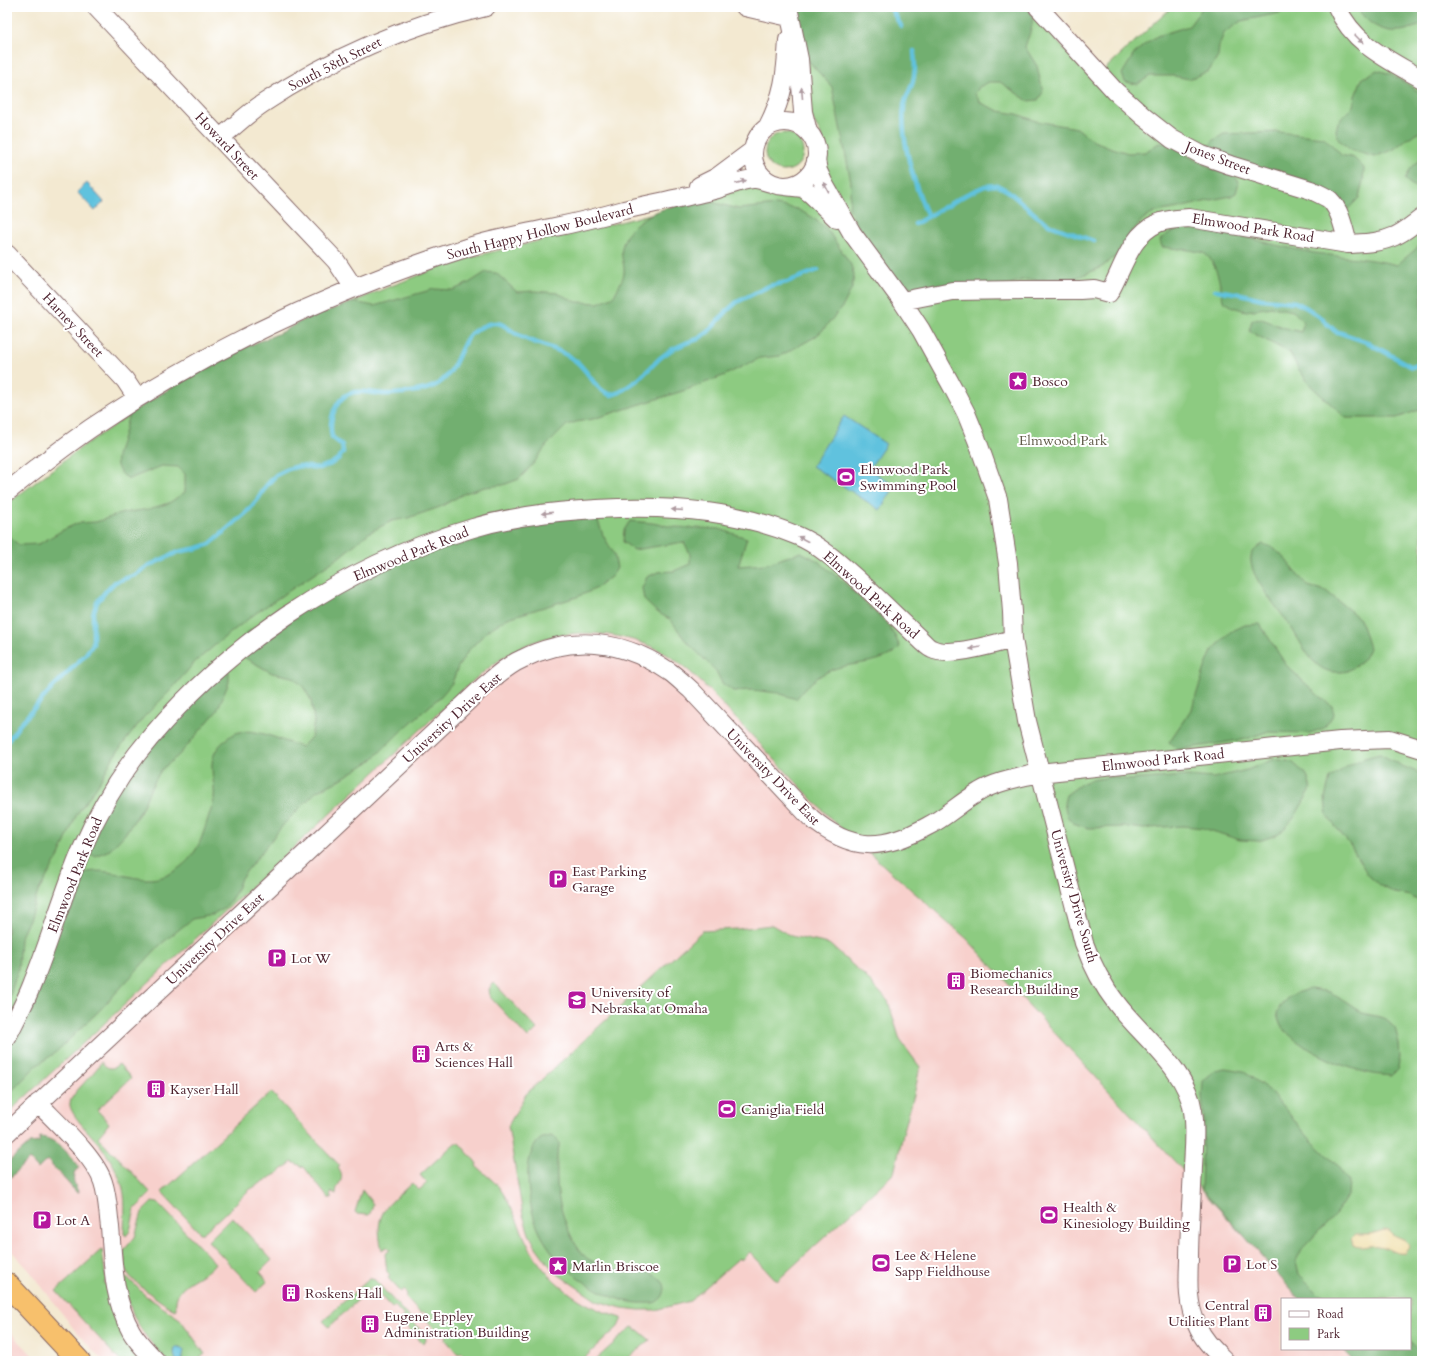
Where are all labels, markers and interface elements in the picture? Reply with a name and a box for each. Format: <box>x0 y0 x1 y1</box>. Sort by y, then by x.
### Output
street label: South 58th Street <box>285 32 385 96</box>
one-way arrow <box>1354 34 1364 44</box>
one-way arrow <box>798 87 805 99</box>
street label: Howard Street <box>191 108 264 185</box>
street label: Jones Street <box>1181 136 1254 179</box>
one-way arrow <box>736 179 748 185</box>
one-way arrow <box>823 181 830 193</box>
street label: South Happy Hollow Boulevard <box>445 200 636 264</box>
street label: Elmwood Park Road <box>1191 209 1316 247</box>
street label: Harney Street <box>38 289 108 362</box>
place icon: Bosco <box>1007 370 1029 392</box>
place label: Bosco <box>1032 372 1068 391</box>
park label: Elmwood Park <box>1019 431 1108 450</box>
place label: Elmwood Park Swimming Pool <box>860 460 957 495</box>
sports icon: Elmwood Park Swimming Pool <box>835 466 857 488</box>
one-way arrow <box>671 506 683 513</box>
one-way arrow <box>541 510 553 516</box>
street label: Elmwood Park Road <box>350 522 472 586</box>
one-way arrow <box>797 536 809 542</box>
street label: Elmwood Park Road <box>819 547 923 644</box>
one-way arrow <box>969 646 981 652</box>
street label: University Drive East <box>398 668 506 768</box>
street label: University Drive East <box>722 725 825 830</box>
street label: Elmwood Park Road <box>1101 744 1226 776</box>
street label: Elmwood Park Road <box>43 814 107 936</box>
street label: University Drive South <box>1046 827 1102 965</box>
place label: East Parking Garage <box>572 862 646 897</box>
parking icon: East Parking Garage <box>547 868 569 890</box>
street label: University Drive East <box>162 888 269 989</box>
parking icon: Lot W <box>266 947 288 969</box>
place label: Lot W <box>291 949 331 968</box>
place label: Biomechanics Research Building <box>970 964 1078 999</box>
building icon: Biomechanics Research Building <box>945 970 967 992</box>
place label: University of Nebraska at Omaha <box>591 983 708 1018</box>
school or university icon: University of Nebraska at Omaha <box>566 989 588 1011</box>
place label: Arts & Sciences Hall <box>435 1037 513 1072</box>
building icon: Arts & Sciences Hall <box>410 1043 432 1065</box>
building icon: Kayser Hall <box>145 1078 167 1100</box>
place label: Kayser Hall <box>170 1080 239 1099</box>
sports icon: Caniglia Field <box>716 1098 738 1120</box>
place label: Caniglia Field <box>741 1100 825 1119</box>
place label: Health & Kinesiology Building <box>1063 1198 1190 1233</box>
sports icon: Health & Kinesiology Building <box>1038 1204 1060 1226</box>
parking icon: Lot A <box>31 1209 53 1231</box>
place label: Lot A <box>56 1211 90 1230</box>
place label: Lee & Helene Sapp Fieldhouse <box>895 1246 990 1281</box>
sports icon: Lee & Helene Sapp Fieldhouse <box>870 1252 892 1274</box>
parking icon: Lot S <box>1221 1253 1243 1275</box>
place icon: Marlin Briscoe <box>547 1255 569 1277</box>
place label: Lot S <box>1246 1255 1277 1274</box>
place label: Marlin Briscoe <box>572 1257 659 1276</box>
building icon: Roskens Hall <box>280 1282 302 1304</box>
place label: Roskens Hall <box>305 1284 383 1303</box>
place label: Central Utilities Plant <box>1168 1296 1250 1331</box>
legend <box>1281 1298 1411 1350</box>
building icon: Central Utilities Plant <box>1252 1302 1274 1324</box>
text: Road <box>1317 1306 1344 1322</box>
place label: Eugene Eppley Administration Building <box>384 1307 529 1342</box>
building icon: Eugene Eppley Administration Building <box>359 1313 381 1335</box>
text: Park <box>1317 1326 1341 1342</box>

